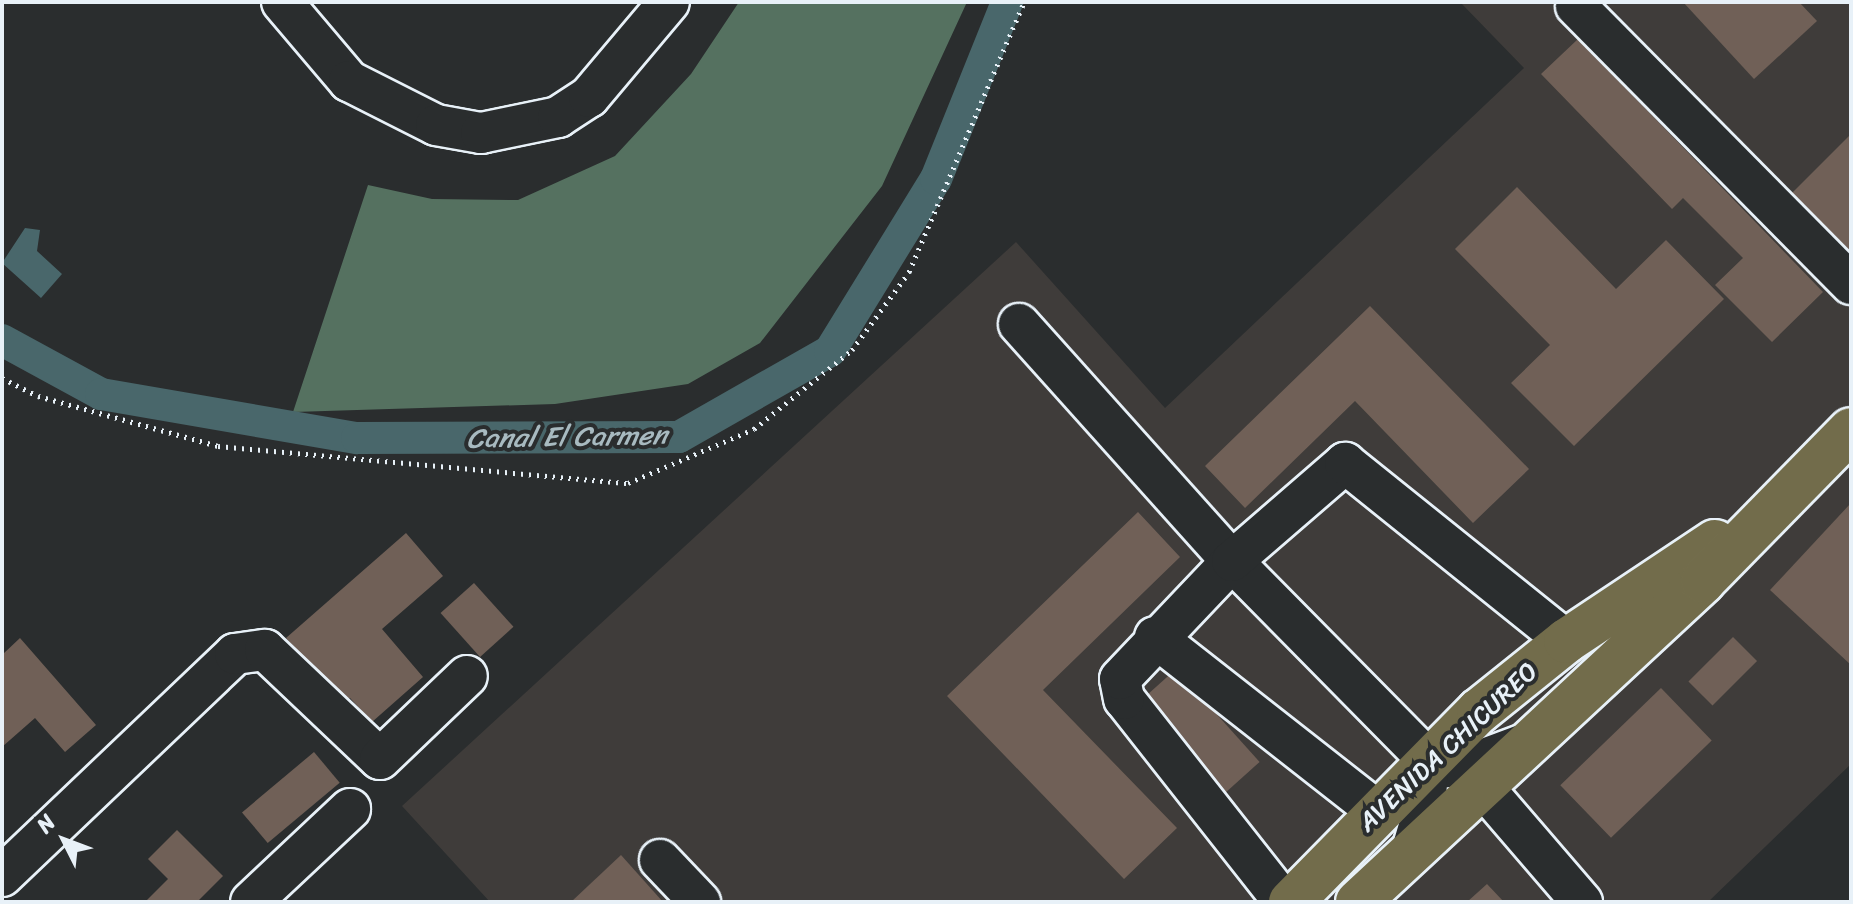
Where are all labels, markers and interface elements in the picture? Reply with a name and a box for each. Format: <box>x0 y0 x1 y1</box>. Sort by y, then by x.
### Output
water label: Canal El Carmen <box>466 418 668 456</box>
street label: AVENIDA CHICUREO <box>1351 655 1545 839</box>
north arrow <box>24 800 104 880</box>
text: N <box>26 805 65 842</box>

